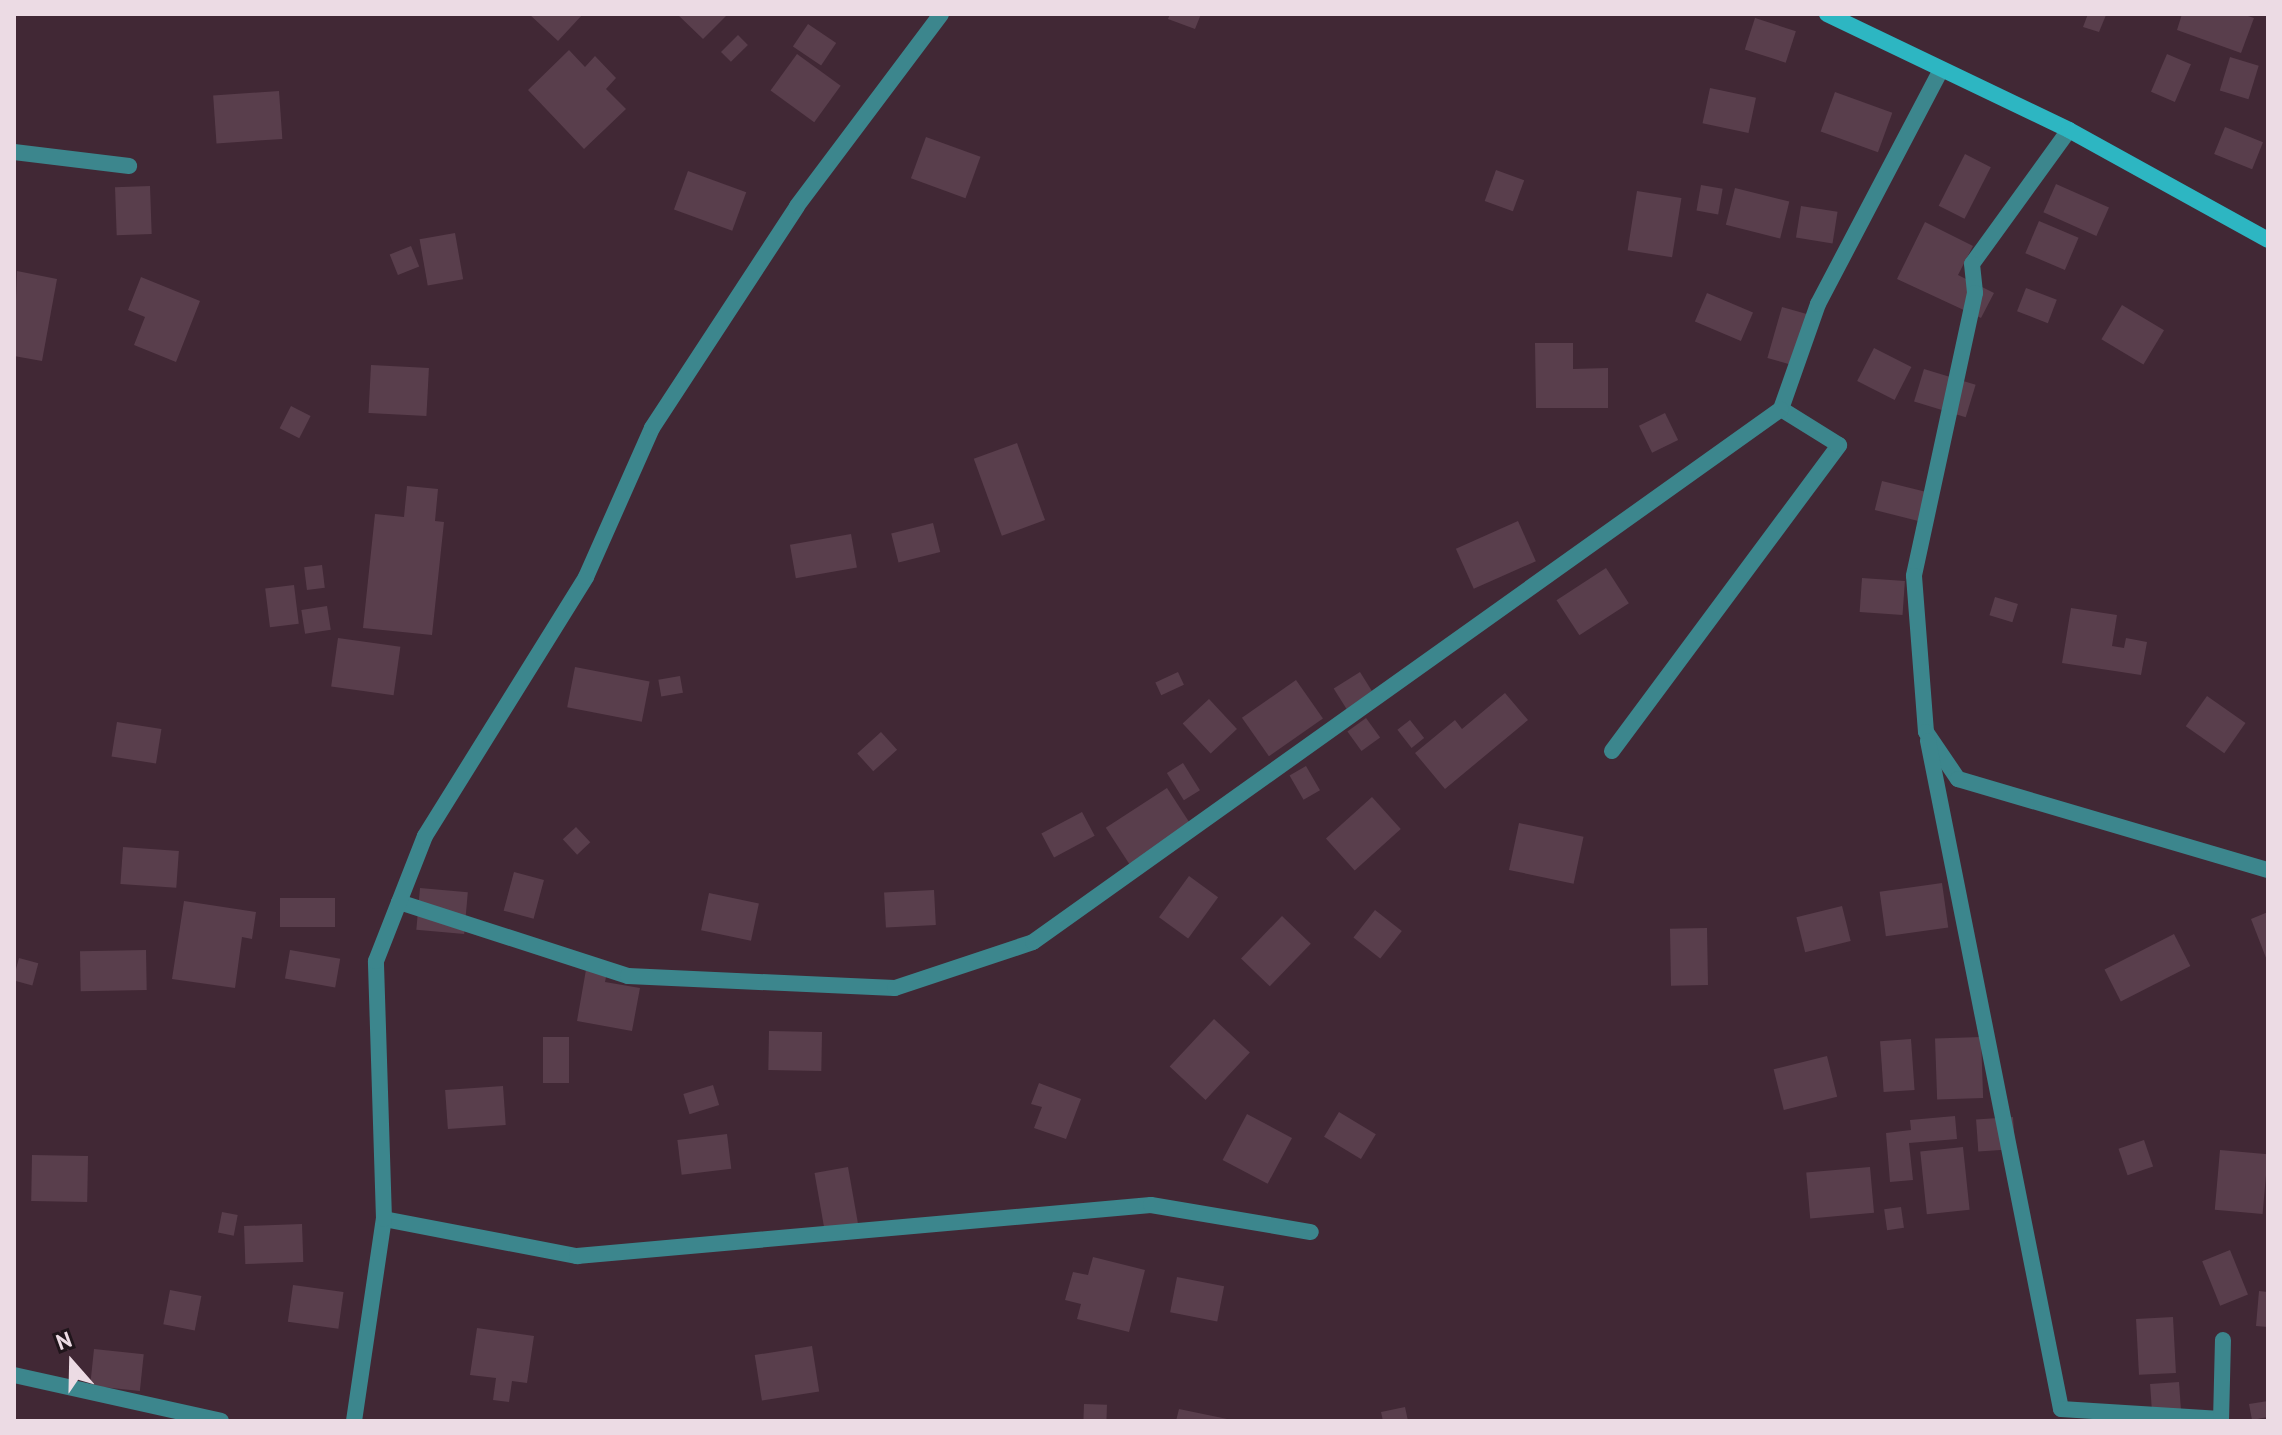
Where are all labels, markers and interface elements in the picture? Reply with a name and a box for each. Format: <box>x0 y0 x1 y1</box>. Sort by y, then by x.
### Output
north arrow <box>32 1323 112 1403</box>
text: N <box>52 1325 75 1356</box>

